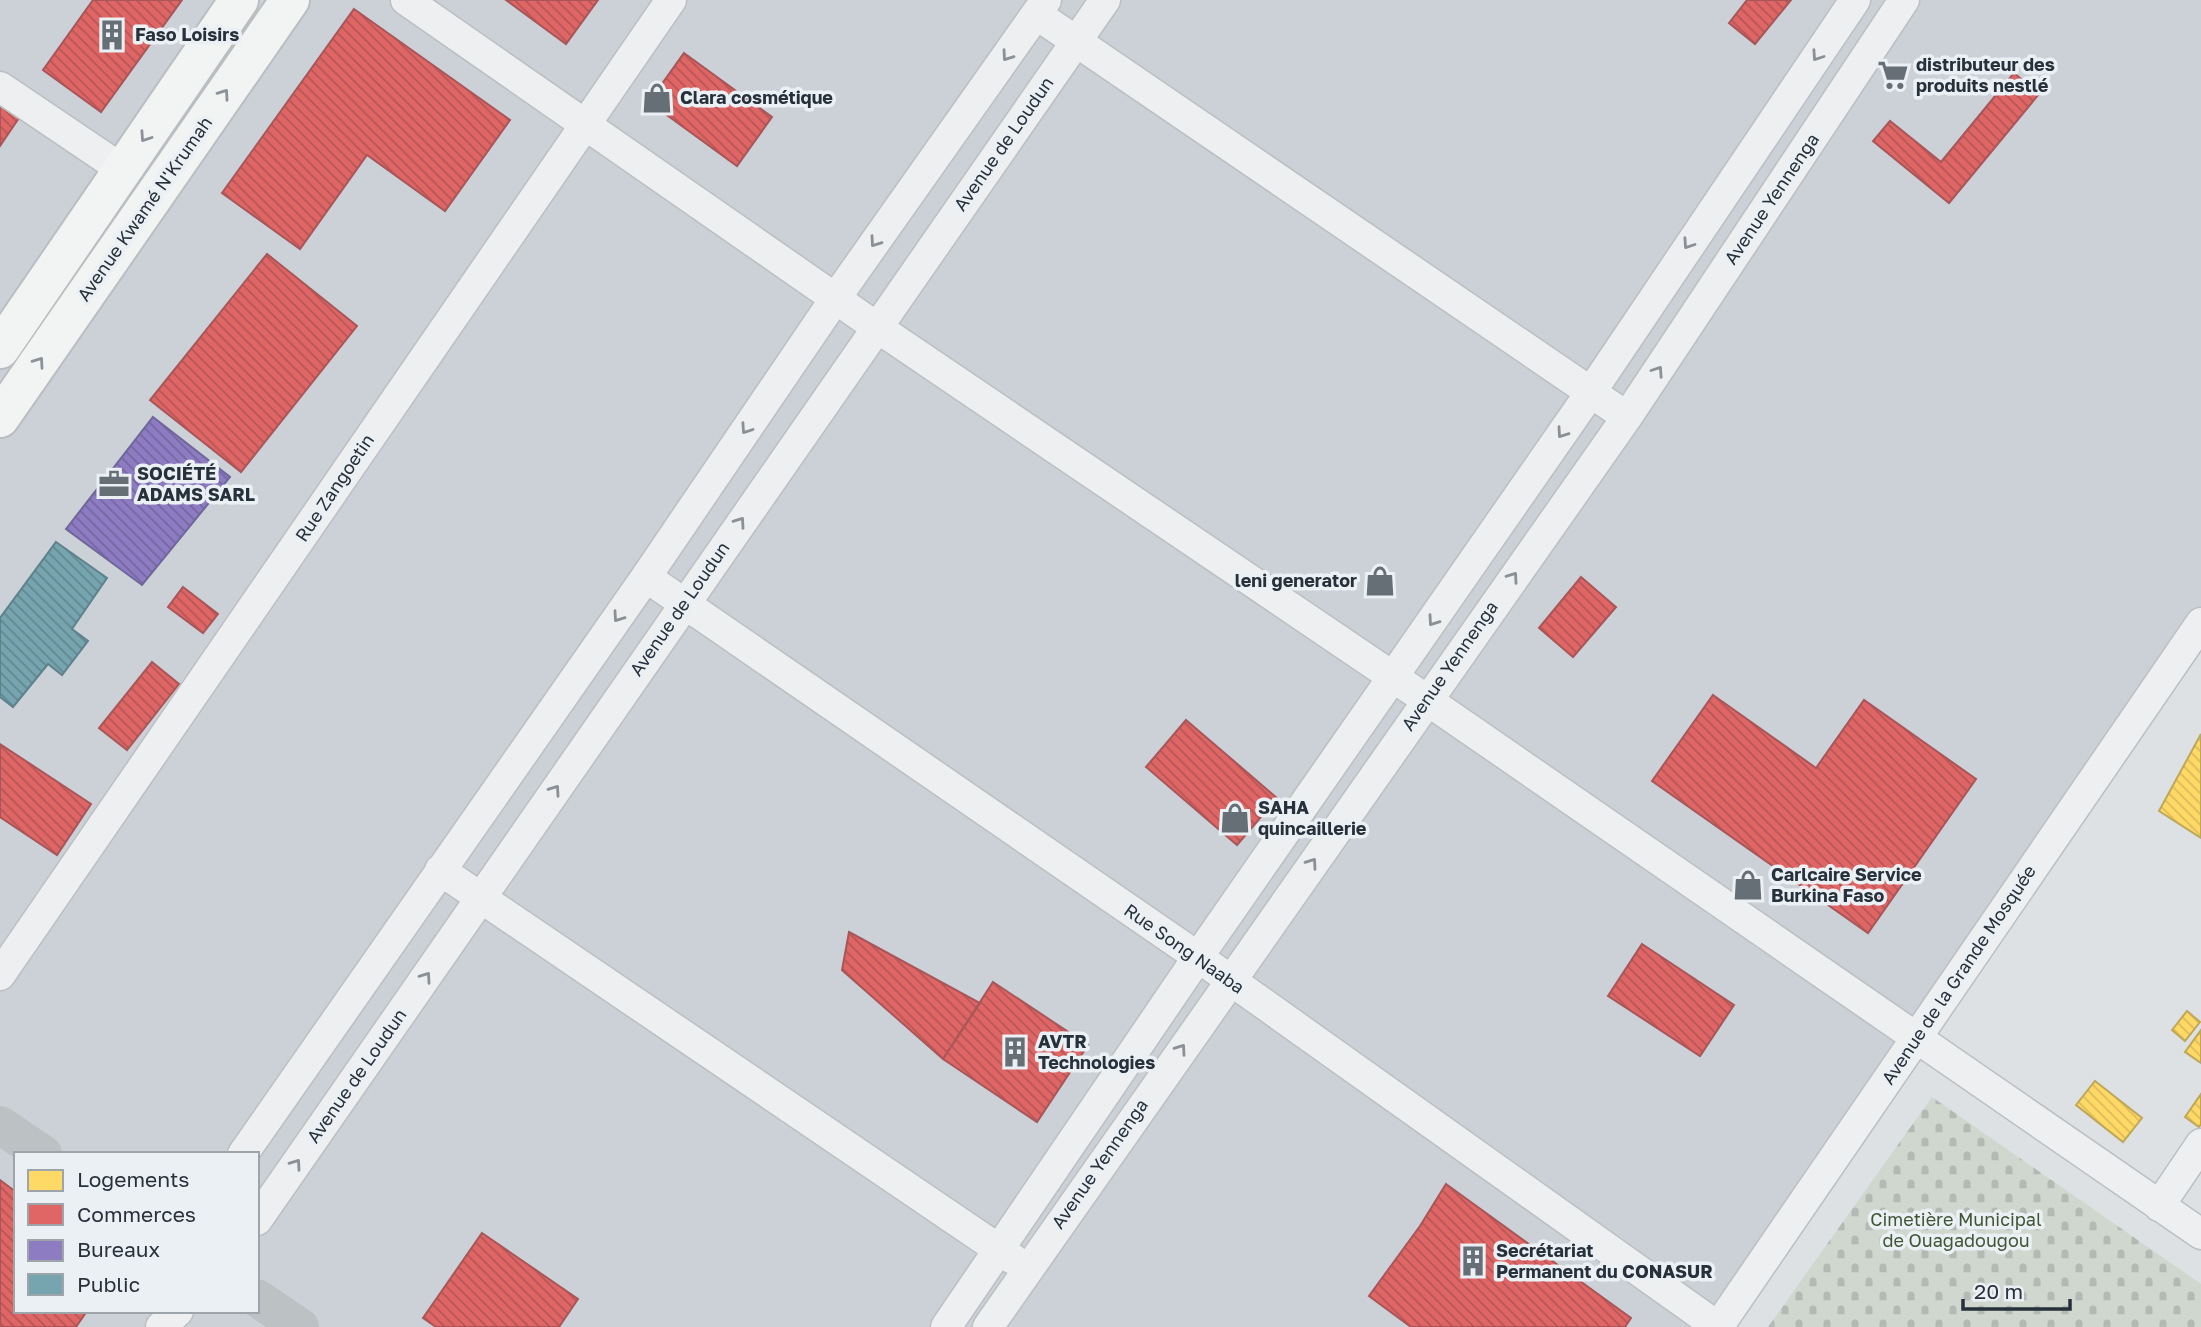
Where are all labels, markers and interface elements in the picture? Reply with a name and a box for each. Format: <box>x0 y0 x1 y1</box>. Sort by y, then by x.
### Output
building icon: Faso Loisirs <box>95 18 129 52</box>
place label: Faso Loisirs <box>135 23 239 45</box>
one-way arrow <box>1003 48 1015 61</box>
one-way arrow <box>1813 48 1825 61</box>
place label: distributeur des produits nestlé <box>1916 53 2055 96</box>
supermarket icon: distributeur des produits nestlé <box>1876 58 1910 92</box>
street label: Avenue de Loudun <box>949 72 1058 215</box>
shop icon: Clara cosmétique <box>640 81 674 115</box>
place label: Clara cosmétique <box>680 86 833 108</box>
one-way arrow <box>216 89 228 102</box>
street label: Avenue Kwamé N'Krumah <box>72 112 216 305</box>
one-way arrow <box>141 129 153 142</box>
street label: Avenue Yennenga <box>1719 129 1823 268</box>
one-way arrow <box>871 234 883 247</box>
one-way arrow <box>1684 236 1696 249</box>
one-way arrow <box>31 357 43 370</box>
one-way arrow <box>1650 366 1662 379</box>
one-way arrow <box>742 421 755 434</box>
one-way arrow <box>1558 425 1570 438</box>
street label: Rue Zangoetin <box>290 429 378 545</box>
place label: SOCIÉTÉ ADAMS SARL <box>137 462 255 505</box>
office icon: SOCIÉTÉ ADAMS SARL <box>97 467 131 501</box>
one-way arrow <box>732 517 744 530</box>
street label: Avenue de Loudun <box>625 537 734 680</box>
shop icon: leni generator <box>1363 564 1397 598</box>
place label: leni generator <box>1235 569 1357 591</box>
one-way arrow <box>1505 572 1517 585</box>
street label: Avenue Yennenga <box>1396 596 1502 735</box>
one-way arrow <box>614 609 626 622</box>
one-way arrow <box>1428 613 1441 626</box>
one-way arrow <box>547 785 559 798</box>
place label: SAHA quincaillerie <box>1258 796 1367 839</box>
shop icon: SAHA quincaillerie <box>1218 801 1252 835</box>
one-way arrow <box>1303 858 1316 871</box>
street label: Avenue de la Grande Mosquée <box>1876 861 2040 1088</box>
place label: Carlcaire Service Burkina Faso <box>1771 863 1922 906</box>
shop icon: Carlcaire Service Burkina Faso <box>1731 868 1765 902</box>
street label: Rue Song Naaba <box>1120 898 1249 998</box>
one-way arrow <box>418 972 430 985</box>
street label: Avenue de Loudun <box>302 1004 411 1147</box>
place label: AVTR Technologies <box>1038 1030 1155 1073</box>
building icon: AVTR Technologies <box>998 1035 1032 1069</box>
one-way arrow <box>1173 1044 1185 1057</box>
street label: Avenue Yennenga <box>1046 1094 1152 1233</box>
legend <box>14 1152 259 1313</box>
one-way arrow <box>288 1159 300 1172</box>
text: Logements <box>77 1166 189 1192</box>
text: Commerces <box>77 1201 196 1227</box>
park label: Cimetière Municipal de Ouagadougou <box>1870 1208 2042 1251</box>
text: Bureaux <box>77 1236 161 1262</box>
place label: Secrétariat Permanent du CONASUR <box>1496 1239 1713 1282</box>
building icon: Secrétariat Permanent du CONASUR <box>1456 1244 1490 1278</box>
scale bar <box>1963 1268 2070 1312</box>
text: Public <box>77 1271 140 1297</box>
text: 20 m <box>1974 1278 2023 1304</box>

